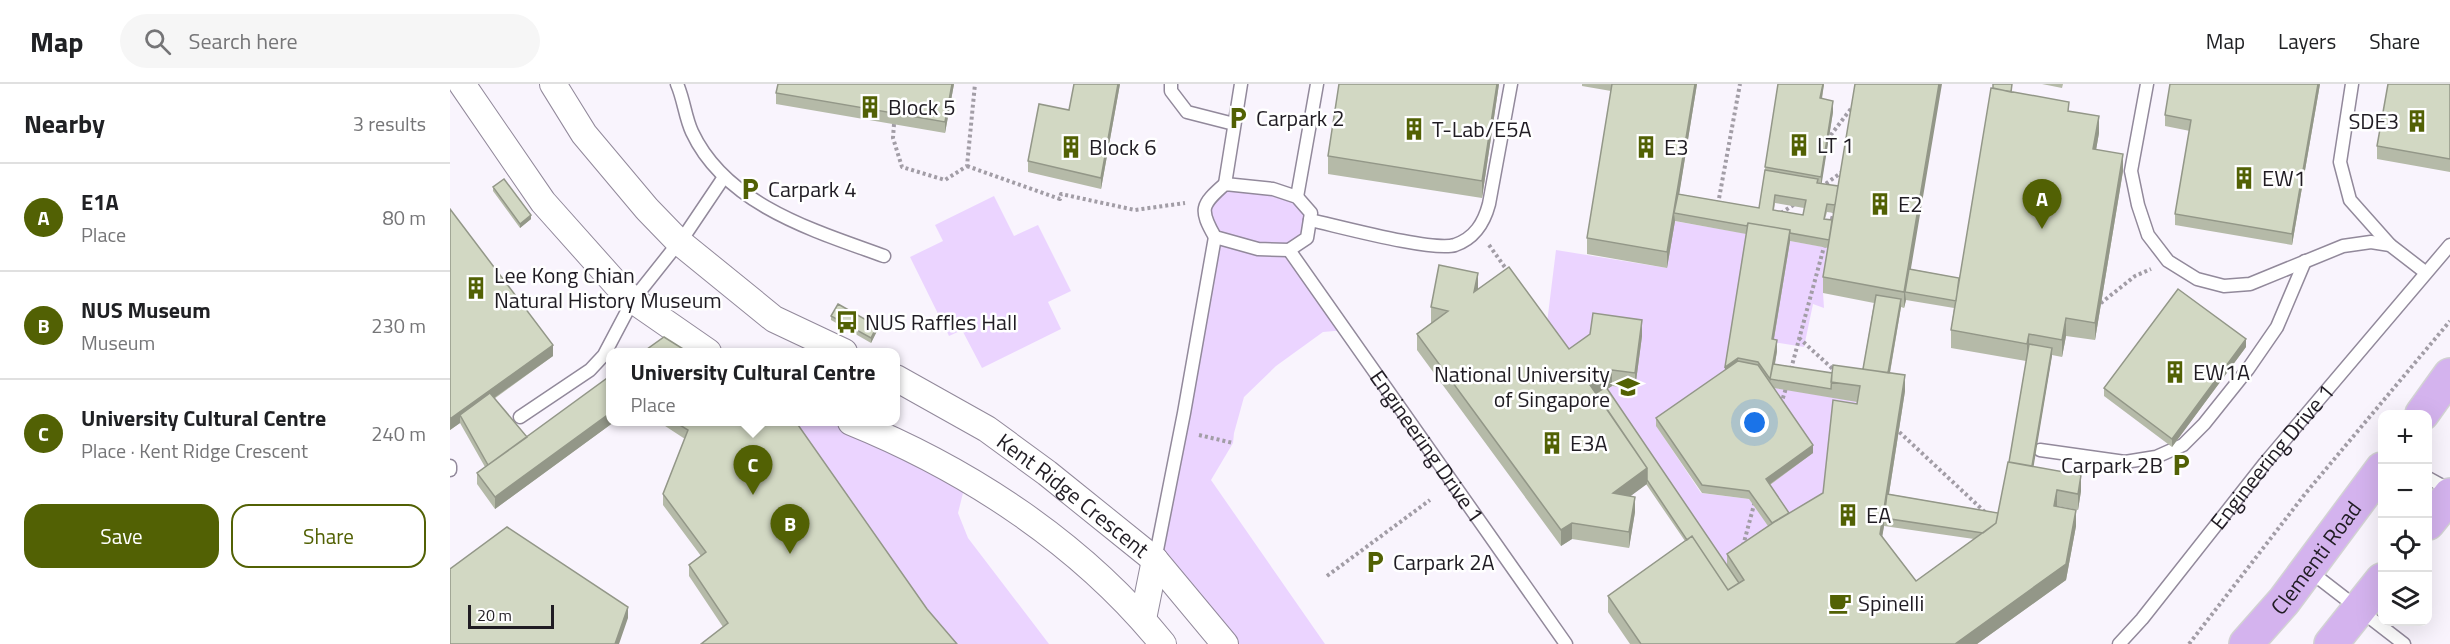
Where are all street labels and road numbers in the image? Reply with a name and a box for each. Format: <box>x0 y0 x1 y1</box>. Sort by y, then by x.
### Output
street label: Engineering Drive 1 <box>1361 363 1493 530</box>
street label: Engineering Drive 1 <box>2202 376 2342 537</box>
street label: Kent Ridge Crescent <box>990 425 1157 566</box>
street label: Clementi Road <box>2262 494 2370 622</box>

